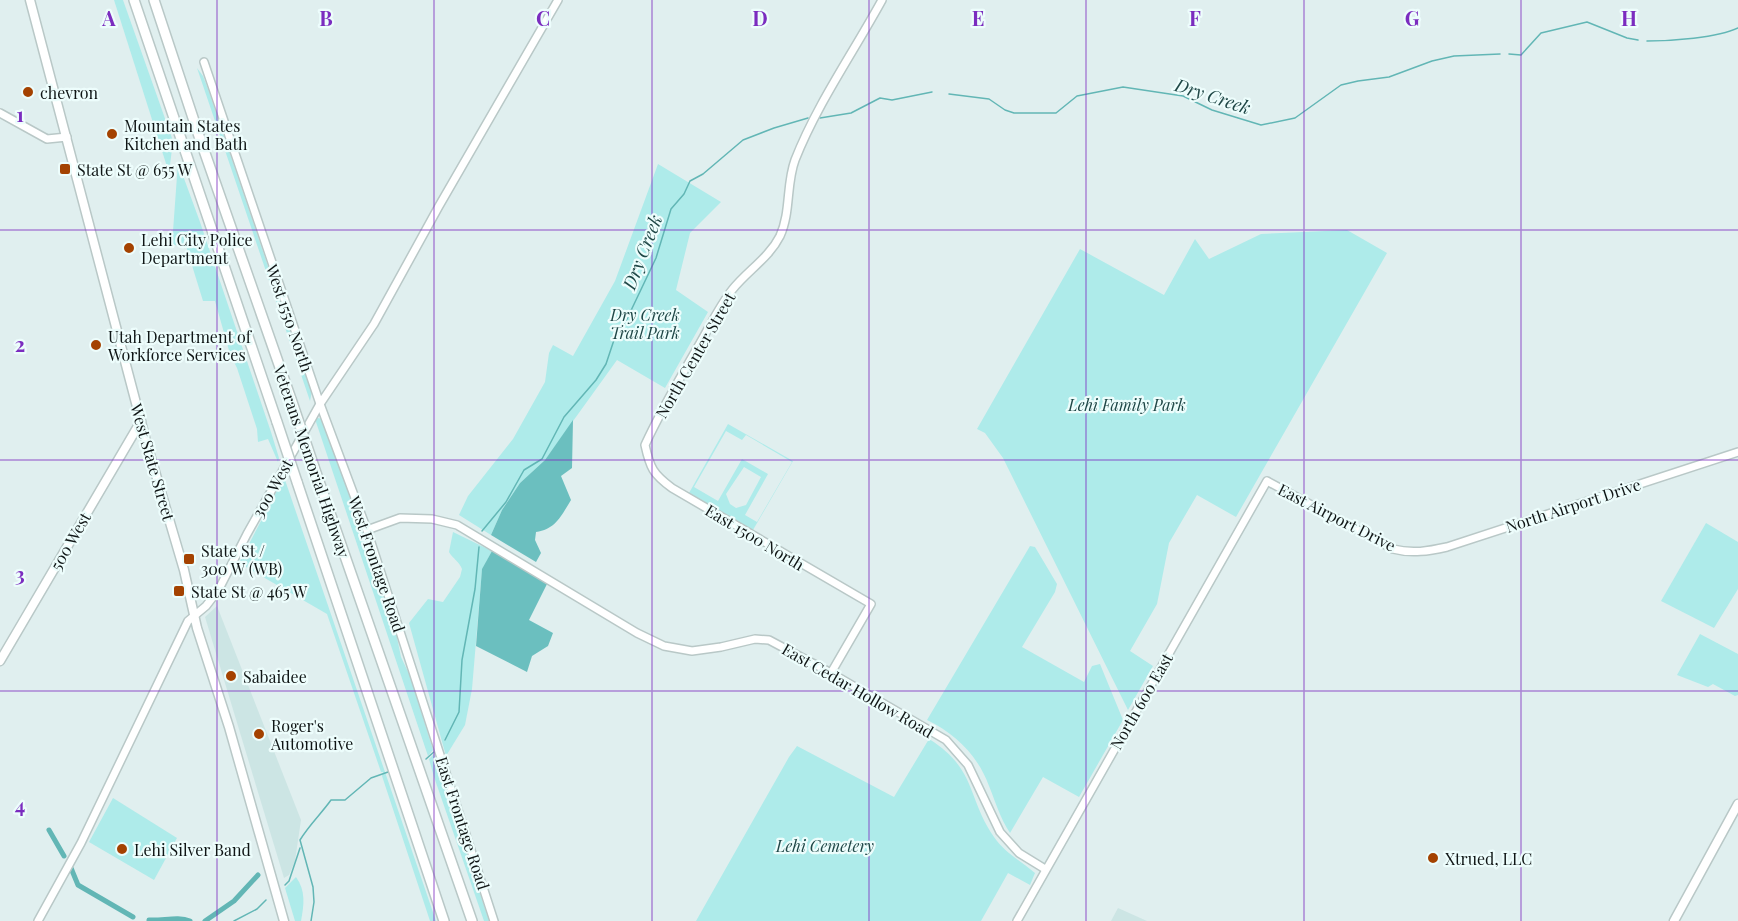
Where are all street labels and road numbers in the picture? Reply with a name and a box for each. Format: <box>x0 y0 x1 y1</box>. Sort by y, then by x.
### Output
street label: West 1550 North <box>261 260 318 375</box>
street label: North Center Street <box>650 288 740 422</box>
street label: Veterans Memorial Highway <box>269 361 355 560</box>
street label: West State Street <box>126 400 180 523</box>
street label: 300 West <box>247 455 297 521</box>
street label: North Airport Drive <box>1503 473 1643 537</box>
street label: East Airport Drive <box>1275 478 1399 556</box>
street label: West Frontage Road <box>344 492 410 635</box>
street label: East 1500 North <box>702 499 809 575</box>
street label: 500 West <box>45 508 95 574</box>
street label: East Cedar Hollow Road <box>778 638 938 742</box>
street label: North 600 East <box>1105 649 1177 753</box>
street label: East Frontage Road <box>432 754 494 892</box>

